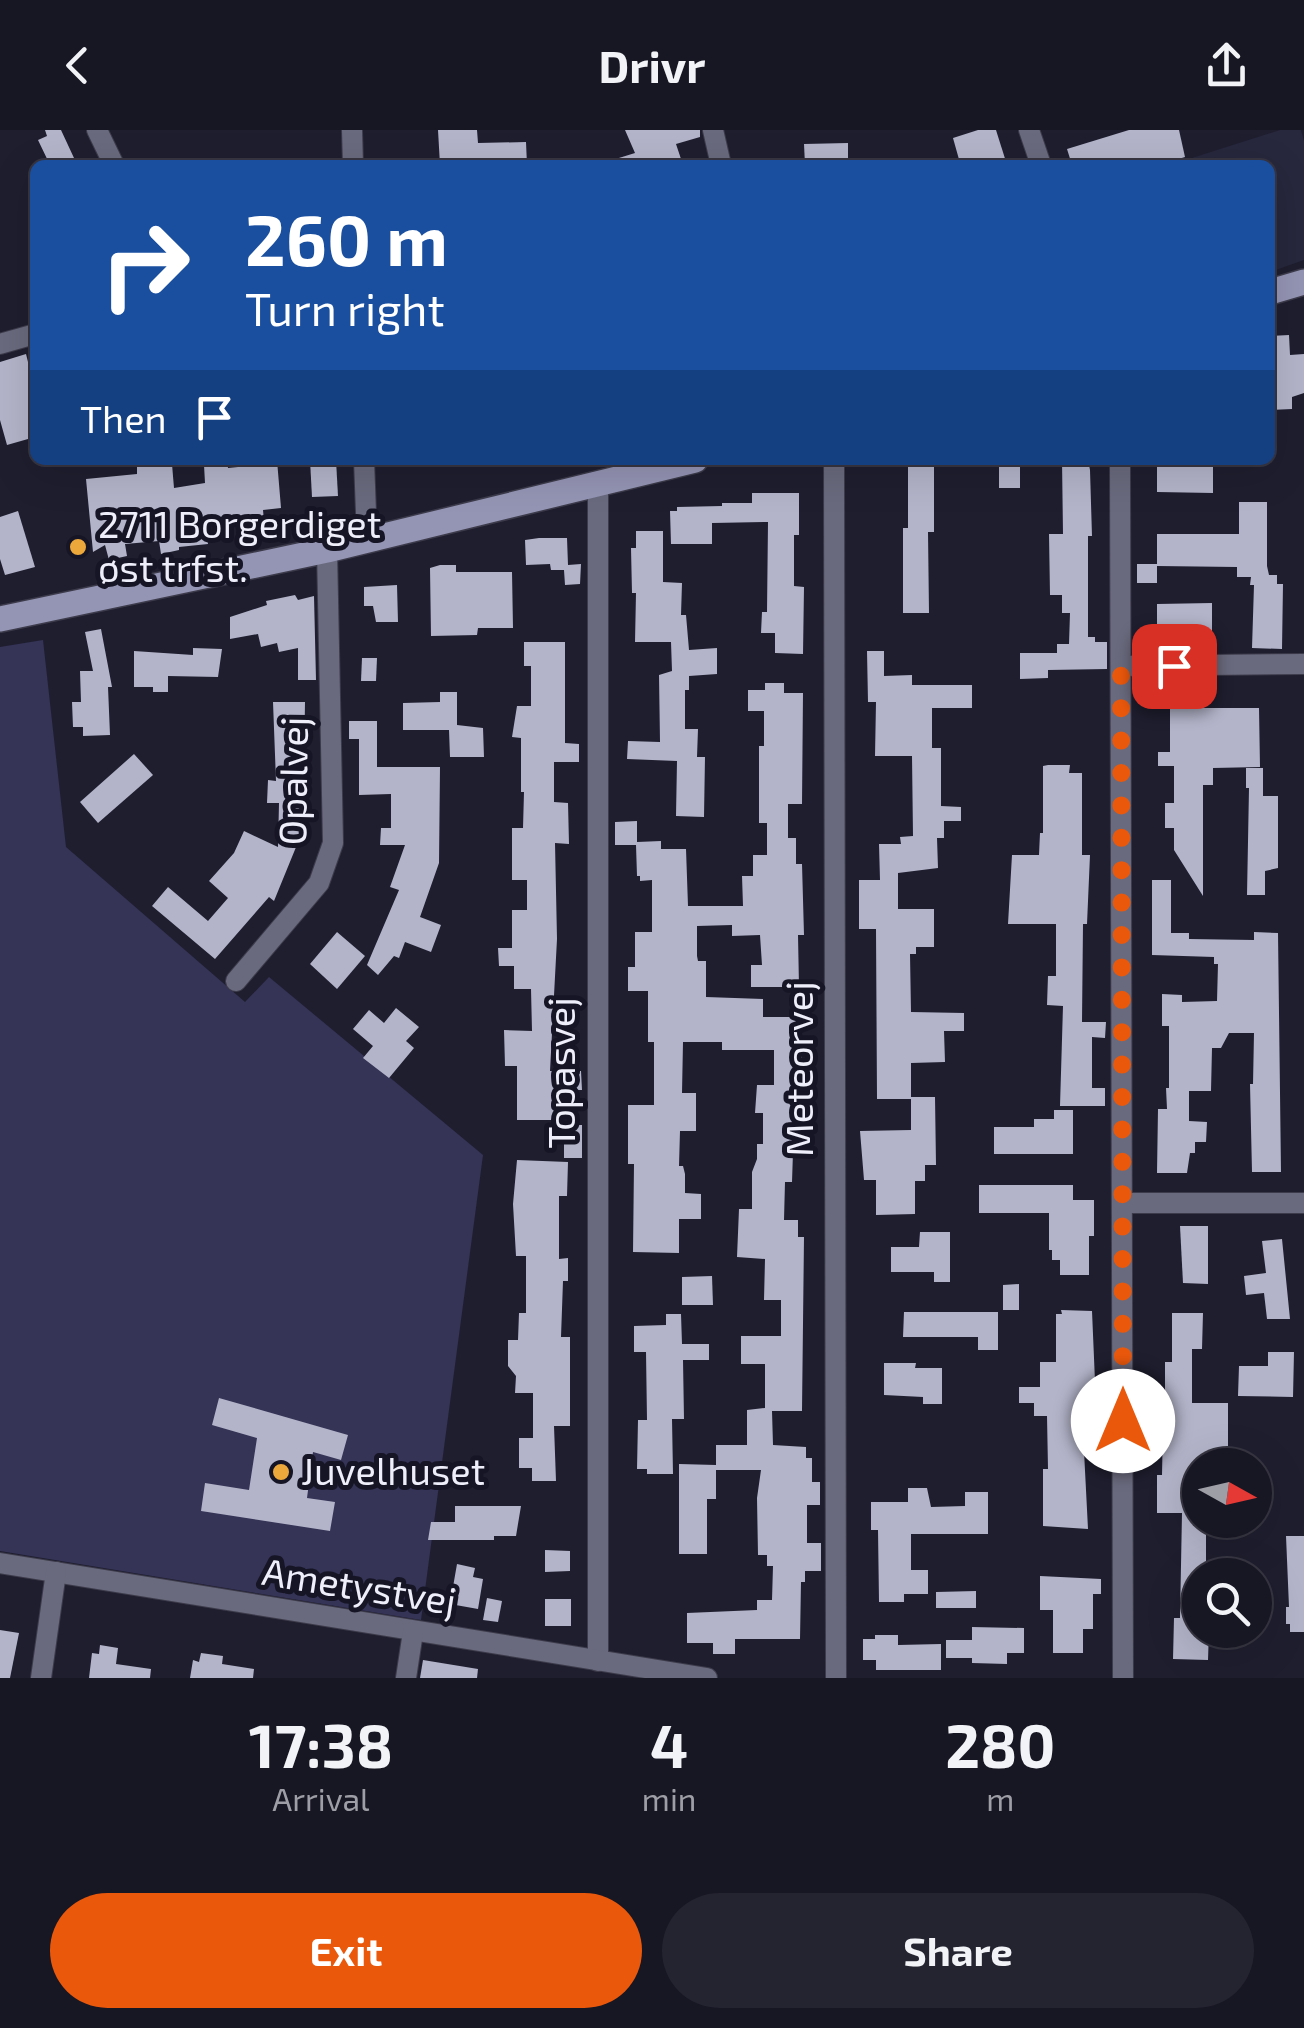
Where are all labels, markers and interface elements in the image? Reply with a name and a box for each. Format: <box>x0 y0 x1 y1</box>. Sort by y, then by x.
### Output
icon: back <box>50 38 105 93</box>
text: Drivr <box>598 38 706 92</box>
icon: share <box>1199 38 1254 93</box>
text: 260 m <box>245 196 448 280</box>
icon: right <box>80 200 210 330</box>
text: Turn right <box>245 281 445 335</box>
icon: arrive <box>187 390 242 445</box>
text: Then <box>80 395 167 441</box>
place label: 2711 Borgerdiget øst trfst. <box>98 500 381 590</box>
marker: 2711 Borgerdiget øst trfst. <box>67 536 89 558</box>
pin <box>1132 624 1217 709</box>
icon: arrive <box>1147 639 1202 694</box>
street label: Opalvej <box>268 716 316 846</box>
street label: Meteorvej <box>775 981 821 1157</box>
street label: Topasvej <box>537 997 583 1149</box>
position arrow <box>1071 1369 1175 1473</box>
place label: Juvelhuset <box>301 1447 485 1493</box>
north arrow <box>1182 1448 1272 1538</box>
map controls <box>1182 1448 1272 1648</box>
marker: Juvelhuset <box>270 1461 292 1483</box>
street label: Ametystvej <box>259 1547 459 1623</box>
button: search <box>1182 1558 1272 1648</box>
text: 17:38 <box>249 1708 393 1780</box>
text: 4 <box>650 1708 688 1780</box>
text: 280 <box>945 1708 1055 1780</box>
text: Arrival <box>272 1779 370 1817</box>
text: min <box>642 1779 696 1817</box>
text: m <box>986 1779 1014 1817</box>
button: Exit <box>50 1893 642 2008</box>
button: Share <box>662 1893 1254 2008</box>

